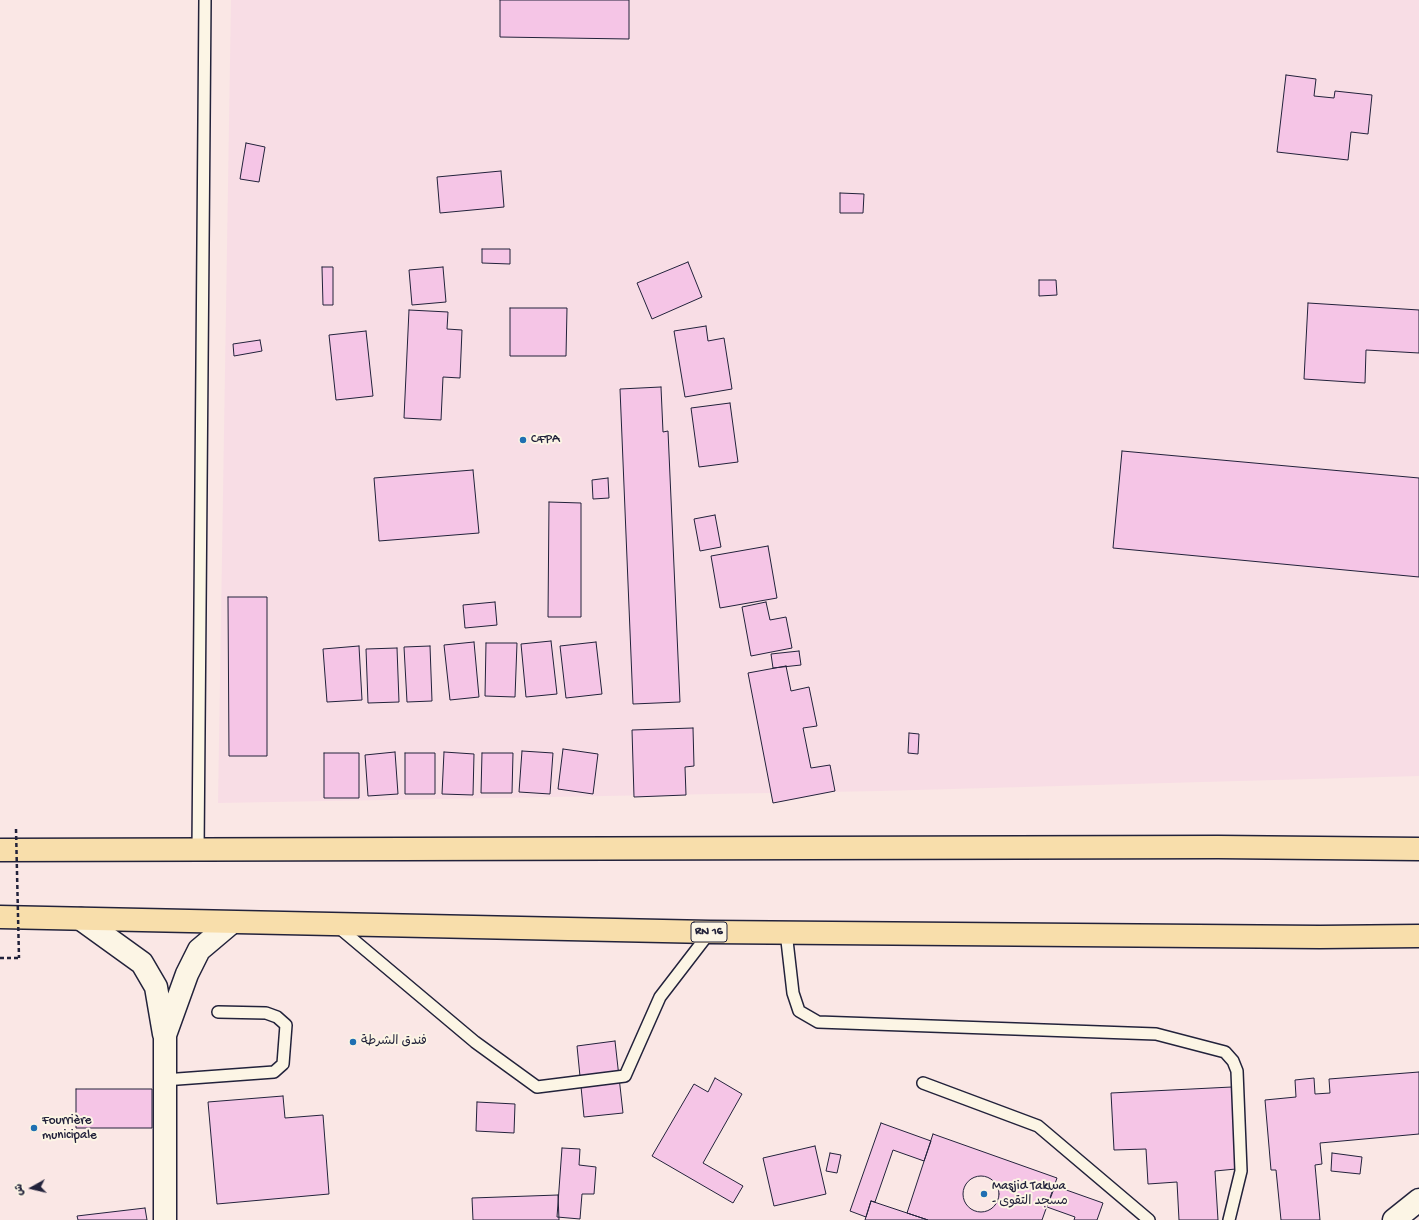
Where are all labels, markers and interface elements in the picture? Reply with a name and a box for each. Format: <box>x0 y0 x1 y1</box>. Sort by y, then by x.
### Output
place label: CFPA <box>531 432 560 448</box>
marker: CFPA <box>518 435 528 445</box>
road number: RN 16 <box>691 922 727 942</box>
place label: فندق الشرطة <box>361 1034 427 1050</box>
marker: فندق الشرطة <box>348 1037 358 1047</box>
place label: Fourrière municipale <box>42 1113 97 1144</box>
marker: Fourrière municipale <box>29 1123 39 1133</box>
north arrow <box>12 1168 52 1208</box>
place label: Masjid Takwa - مسجد التقوى <box>992 1179 1068 1210</box>
text: ش <box>13 1183 27 1197</box>
marker: Masjid Takwa - مسجد التقوى <box>979 1189 989 1199</box>

